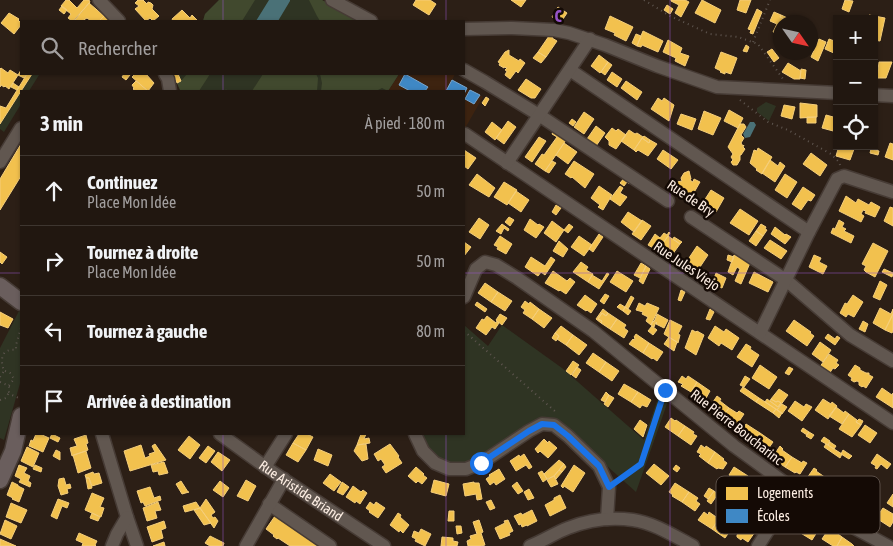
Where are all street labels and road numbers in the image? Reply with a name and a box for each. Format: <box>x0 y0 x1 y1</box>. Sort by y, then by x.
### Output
street label: Rue de Bry <box>664 176 718 220</box>
street label: Rue Jules Viejo <box>651 238 723 294</box>
street label: Rue Pierre Boucharinc <box>688 386 787 468</box>
street label: Rue Aristide Briand <box>256 457 346 525</box>

